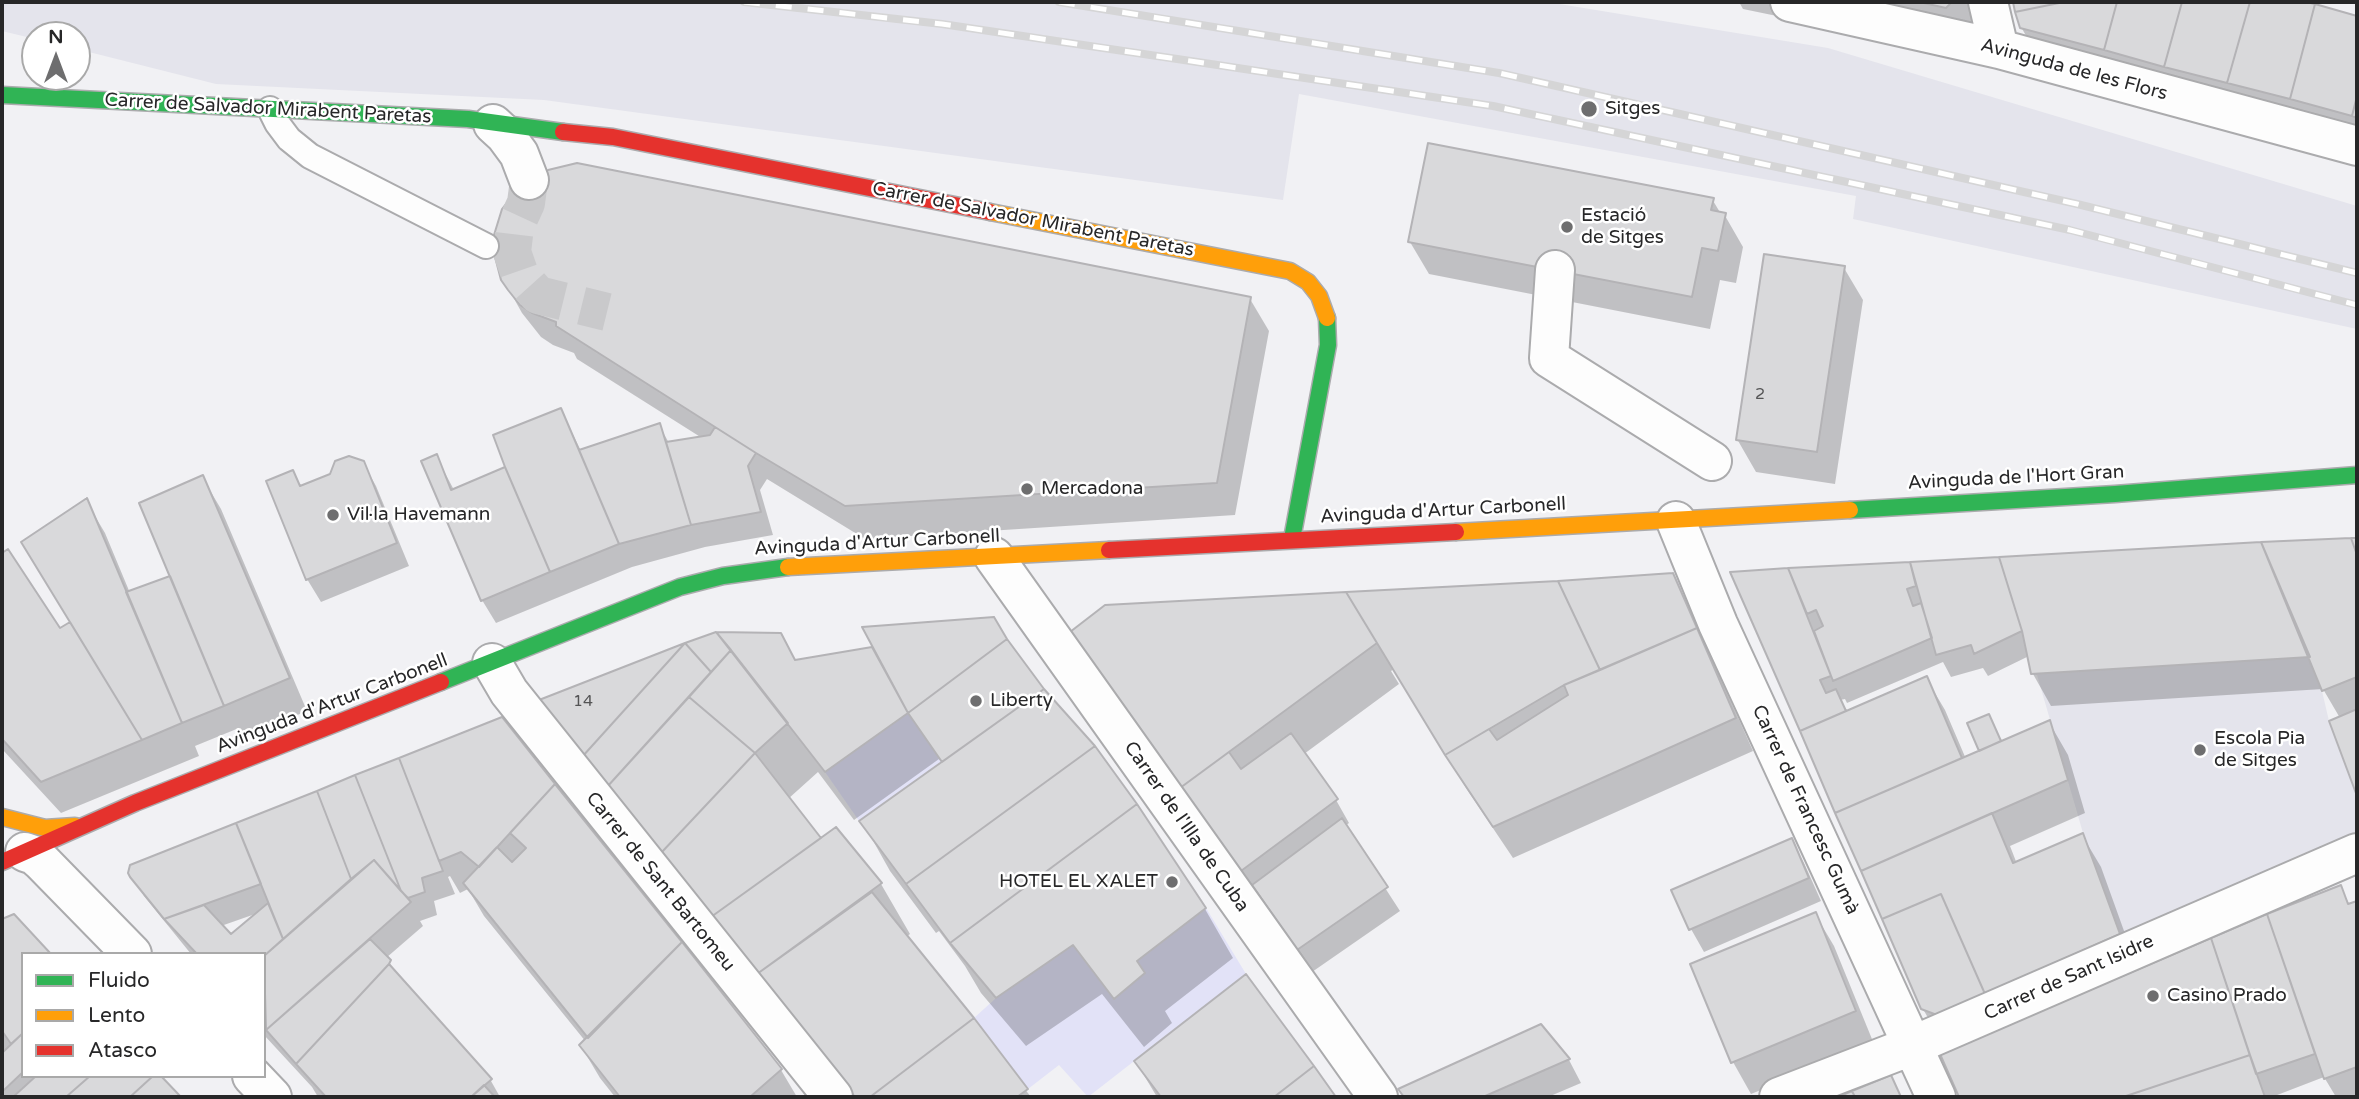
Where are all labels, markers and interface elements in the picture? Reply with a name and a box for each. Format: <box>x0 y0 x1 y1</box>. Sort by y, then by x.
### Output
north arrow <box>21 21 91 91</box>
text: N <box>48 26 64 48</box>
street label: Avinguda de les Flors <box>1978 34 2170 106</box>
street label: Carrer de Salvador Mirabent Paretas <box>104 89 432 129</box>
place label: Sitges <box>1605 98 1660 120</box>
marker: Sitges <box>1579 99 1599 119</box>
street label: Carrer de Salvador Mirabent Paretas <box>870 178 1196 262</box>
place label: Estació de Sitges <box>1581 205 1664 249</box>
marker: Estació de Sitges <box>1559 219 1575 235</box>
house number: 2 <box>1755 385 1765 405</box>
street label: Avinguda de l'Hort Gran <box>1907 461 2125 495</box>
place label: Mercadona <box>1041 478 1143 500</box>
marker: Mercadona <box>1019 481 1035 497</box>
street label: Avinguda d'Artur Carbonell <box>1320 493 1566 529</box>
place label: Vil·la Havemann <box>347 504 490 526</box>
marker: Vil·la Havemann <box>325 507 341 523</box>
street label: Avinguda d'Artur Carbonell <box>754 525 1000 561</box>
street label: Avinguda d'Artur Carbonell <box>213 649 451 759</box>
place label: Liberty <box>990 690 1053 712</box>
house number: 14 <box>573 692 593 712</box>
marker: Liberty <box>968 693 984 709</box>
street label: Carrer de Francesc Gumà <box>1746 702 1864 918</box>
place label: Escola Pia de Sitges <box>2214 728 2305 772</box>
street label: Carrer de l'Illa de Cuba <box>1118 737 1254 917</box>
marker: Escola Pia de Sitges <box>2192 742 2208 758</box>
street label: Carrer de Sant Bartomeu <box>581 788 739 976</box>
place label: HOTEL EL XALET <box>999 871 1158 893</box>
marker: HOTEL EL XALET <box>1164 874 1180 890</box>
street label: Carrer de Sant Isidre <box>1981 930 2157 1026</box>
legend <box>21 952 266 1078</box>
text: Fluido <box>88 968 150 993</box>
place label: Casino Prado <box>2167 985 2287 1007</box>
marker: Casino Prado <box>2145 988 2161 1004</box>
text: Lento <box>88 1003 145 1028</box>
text: Atasco <box>88 1038 157 1063</box>

